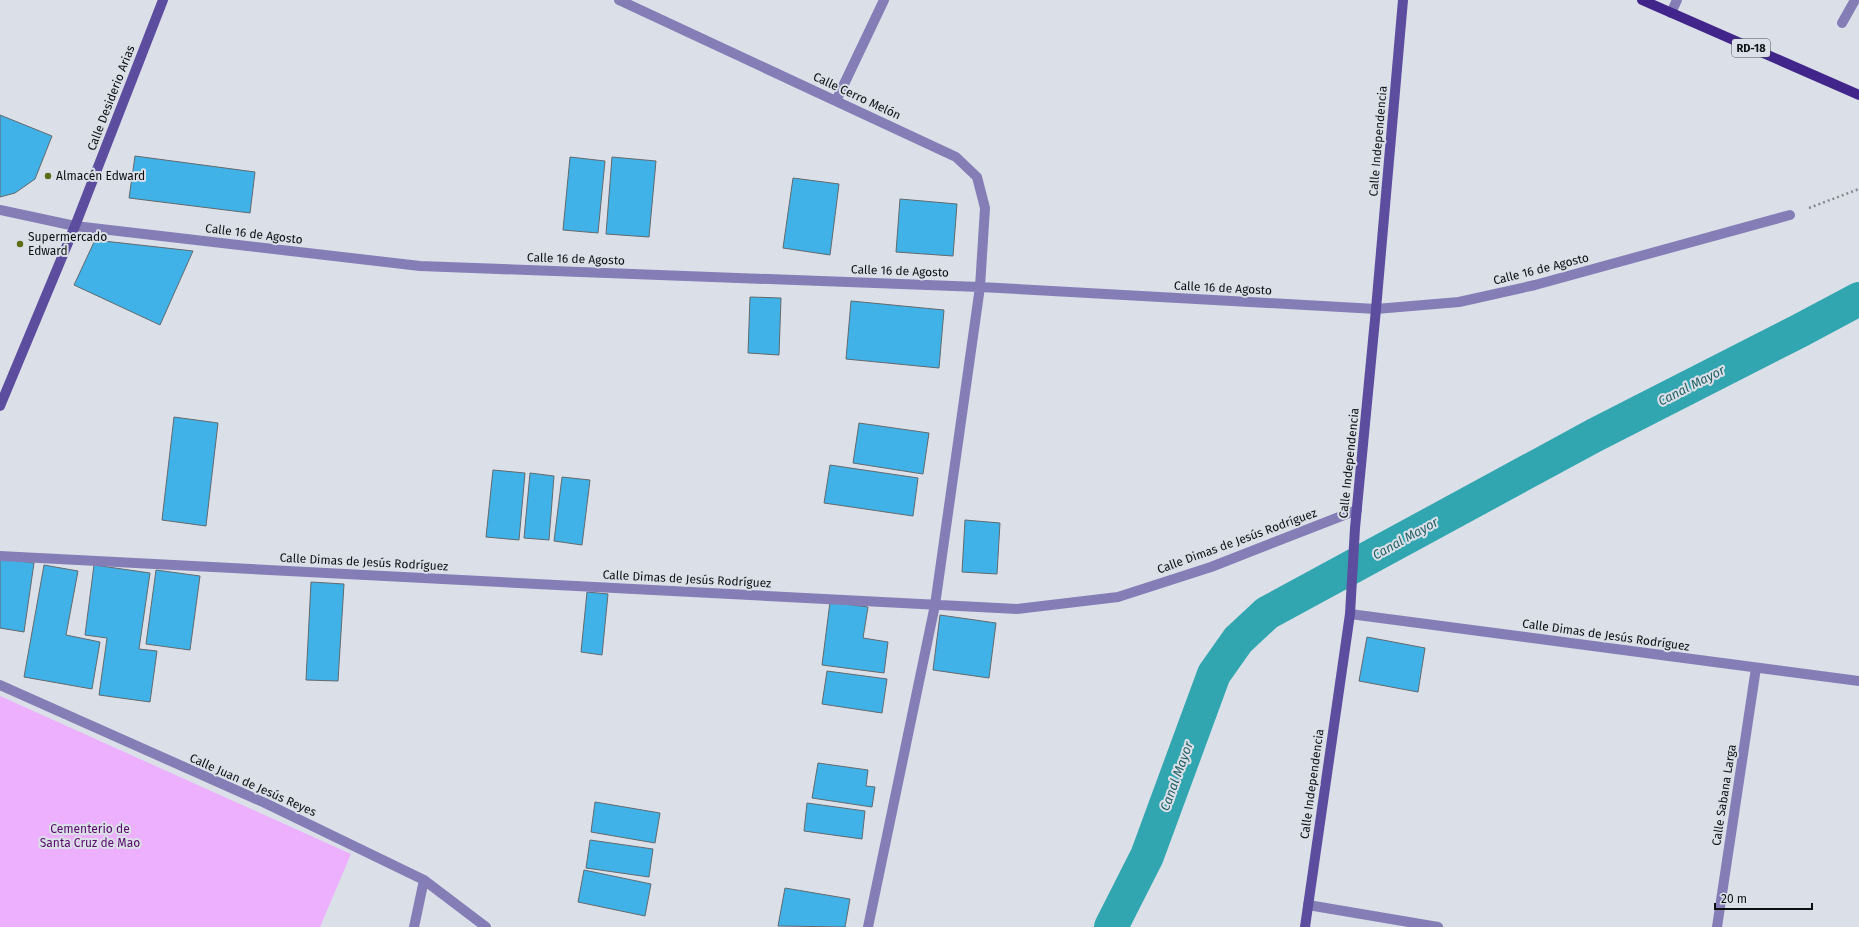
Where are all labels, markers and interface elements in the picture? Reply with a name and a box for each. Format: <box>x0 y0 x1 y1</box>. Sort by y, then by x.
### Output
road number: RD-18 <box>1732 39 1770 57</box>
street label: Calle Desiderio Arias <box>84 43 138 153</box>
street label: Calle Cerro Melón <box>811 70 903 122</box>
street label: Calle Independencia <box>1366 85 1390 197</box>
place label: Almacén Edward <box>56 169 145 183</box>
marker: Almacén Edward <box>43 171 53 181</box>
street label: Calle 16 de Agosto <box>204 221 304 247</box>
place label: Supermercado Edward <box>28 230 107 258</box>
marker: Supermercado Edward <box>15 239 25 249</box>
street label: Calle 16 de Agosto <box>527 250 625 268</box>
street label: Calle 16 de Agosto <box>1492 250 1590 288</box>
street label: Calle 16 de Agosto <box>851 262 949 280</box>
street label: Calle 16 de Agosto <box>1174 278 1272 298</box>
water label: Canal Mayor <box>1656 362 1728 409</box>
street label: Calle Independencia <box>1336 407 1362 519</box>
street label: Calle Dimas de Jesús Rodríguez <box>1155 506 1319 576</box>
water label: Canal Mayor <box>1370 514 1441 563</box>
street label: Calle Dimas de Jesús Rodríguez <box>279 551 449 573</box>
street label: Calle Dimas de Jesús Rodríguez <box>602 568 772 590</box>
street label: Calle Dimas de Jesús Rodríguez <box>1521 616 1691 654</box>
street label: Calle Independencia <box>1297 728 1327 840</box>
water label: Canal Mayor <box>1157 739 1196 813</box>
street label: Calle Sabana Larga <box>1709 743 1739 847</box>
street label: Calle Juan de Jesús Reyes <box>188 751 319 819</box>
park label: Cementerio de Santa Cruz de Mao <box>40 822 140 850</box>
scale bar <box>1715 885 1812 911</box>
text: 20 m <box>1721 892 1747 906</box>

